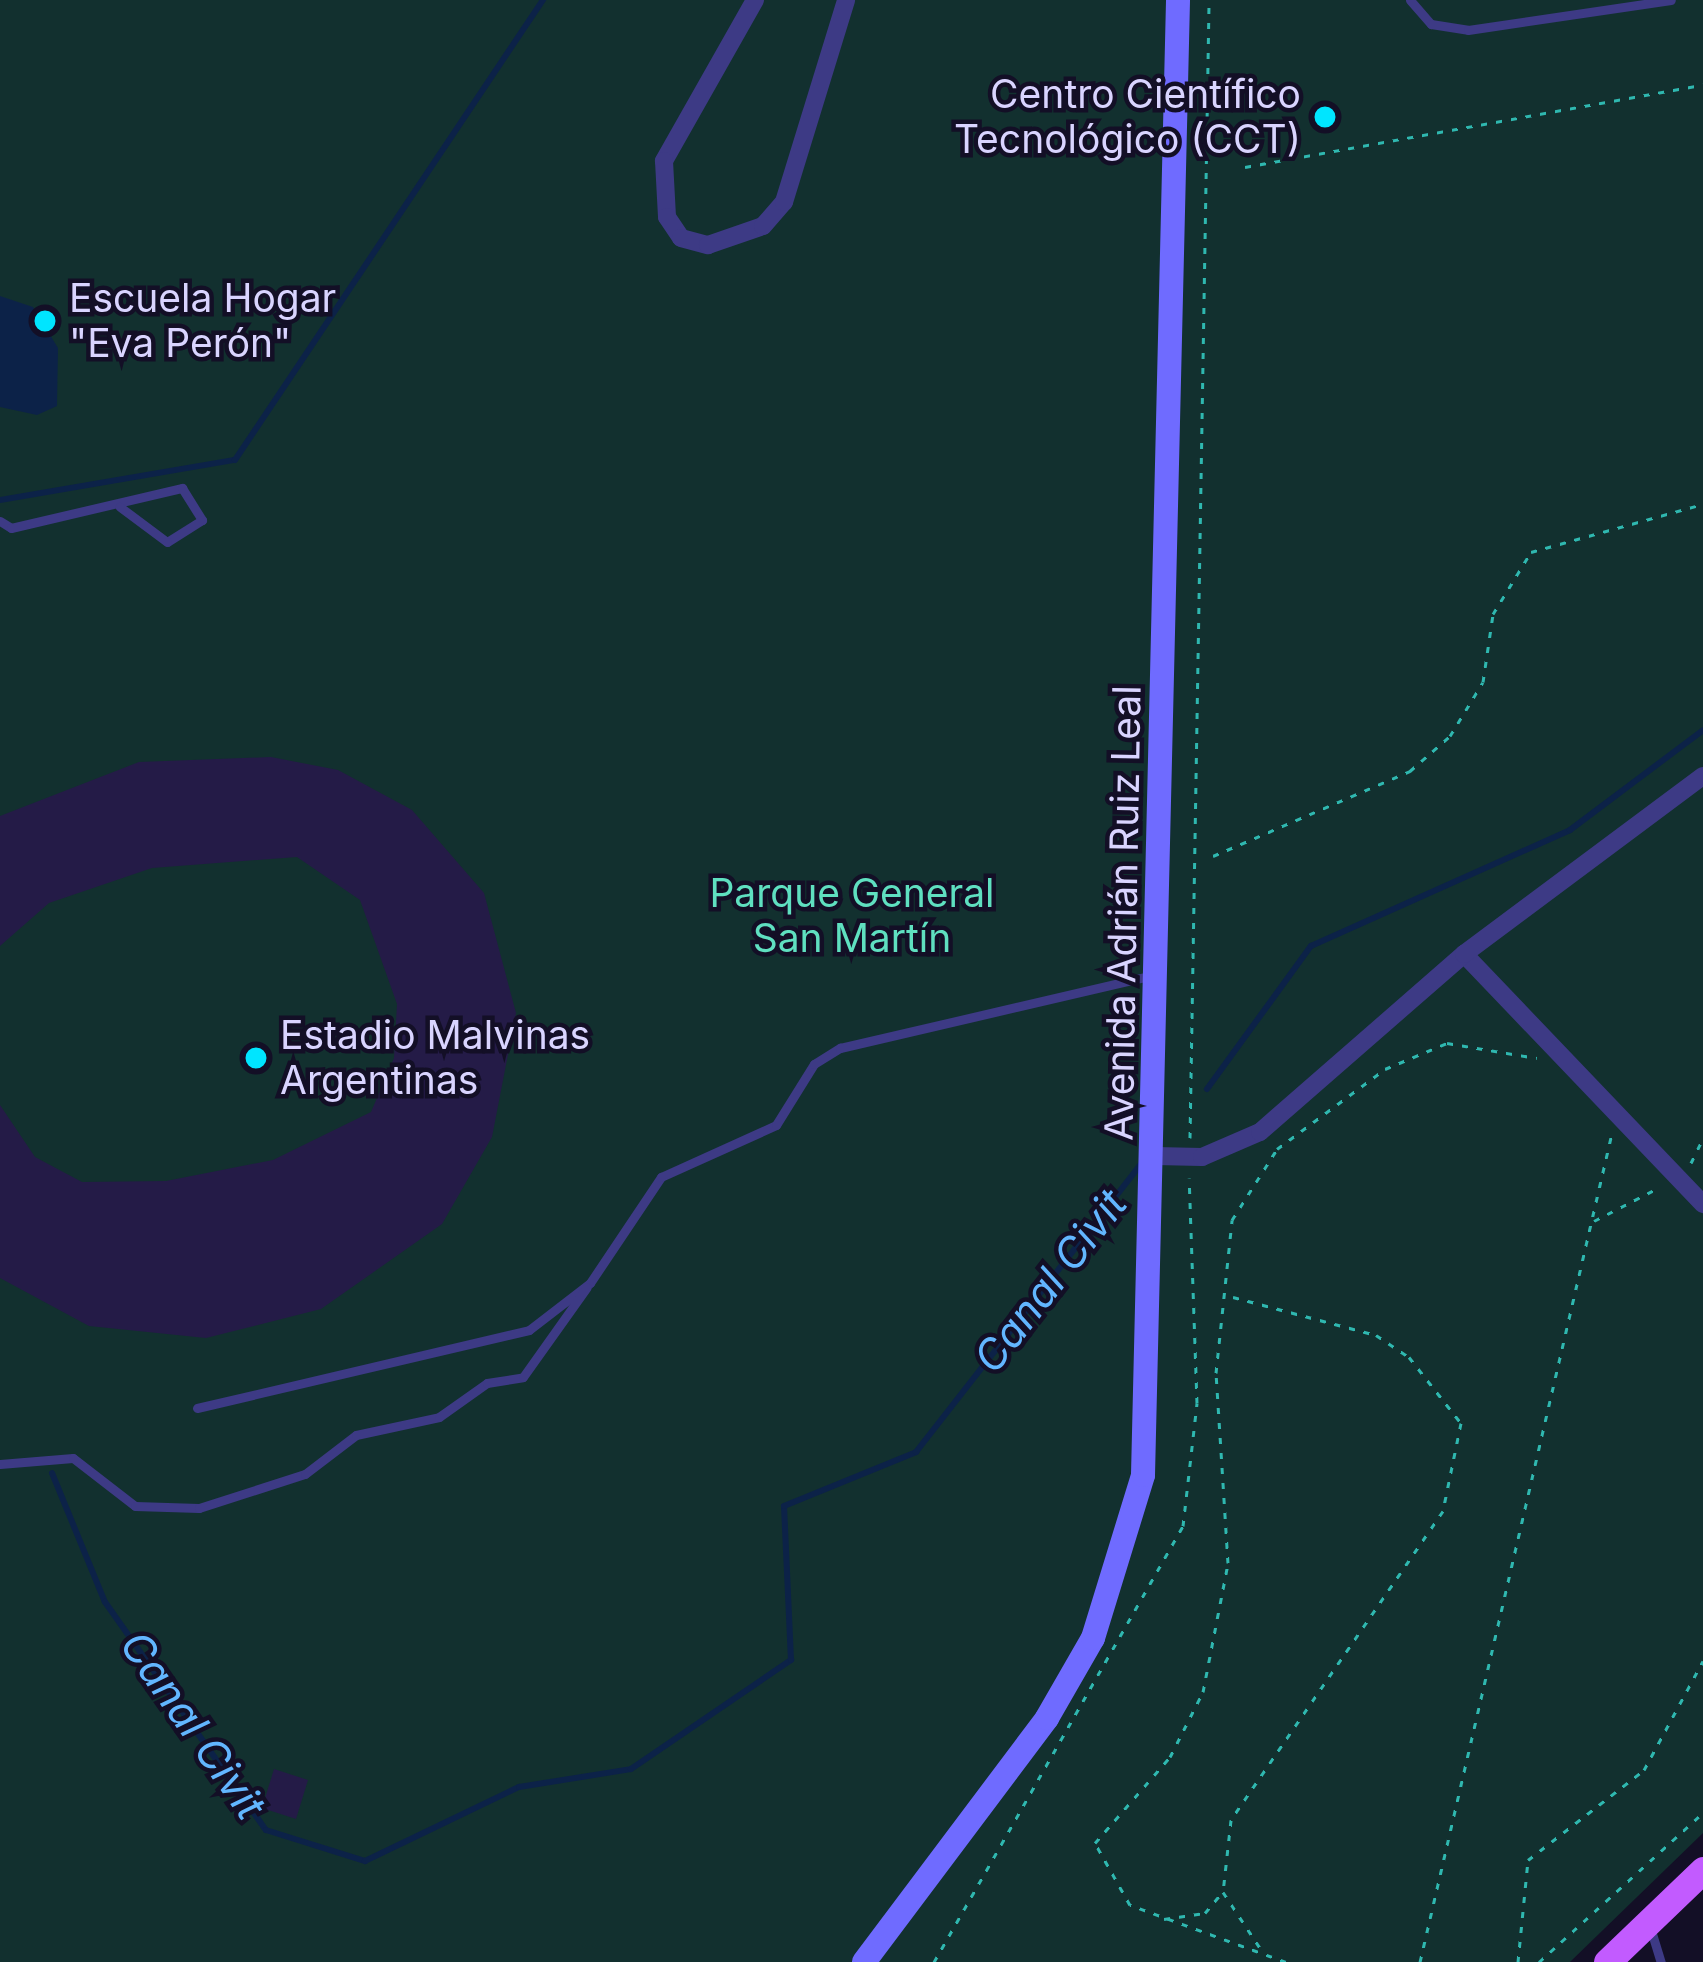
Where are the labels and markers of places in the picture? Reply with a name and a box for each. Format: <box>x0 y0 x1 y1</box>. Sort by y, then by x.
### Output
place label: Centro Científico Tecnológico (CCT) <box>954 72 1301 163</box>
marker: Centro Científico Tecnológico (CCT) <box>1312 104 1338 130</box>
place label: Escuela Hogar "Eva Perón" <box>69 276 336 367</box>
marker: Escuela Hogar "Eva Perón" <box>32 308 58 334</box>
place label: Estadio Malvinas Argentinas <box>280 1013 590 1104</box>
marker: Estadio Malvinas Argentinas <box>243 1045 269 1071</box>

